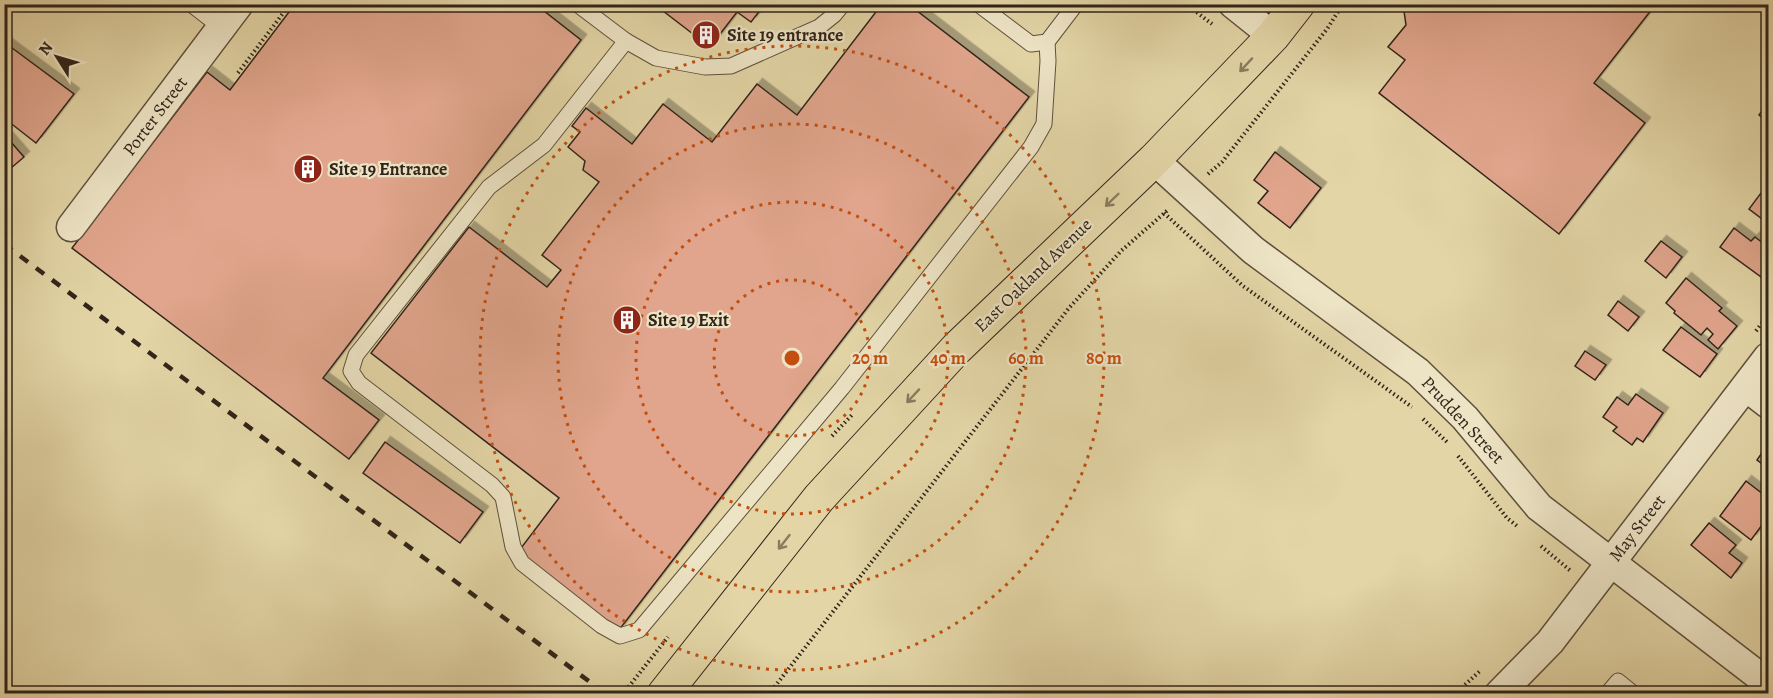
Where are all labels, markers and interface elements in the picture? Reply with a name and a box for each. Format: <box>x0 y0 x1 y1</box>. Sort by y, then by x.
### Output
building icon: Site 19 entrance <box>690 19 722 51</box>
place label: Site 19 entrance <box>727 23 843 47</box>
north arrow <box>27 27 87 87</box>
text: N <box>34 37 58 60</box>
one-way arrow <box>1239 57 1254 72</box>
street label: Porter Street <box>117 71 193 161</box>
building icon: Site 19 Entrance <box>292 153 324 185</box>
place label: Site 19 Entrance <box>329 157 447 181</box>
one-way arrow <box>1105 193 1120 207</box>
street label: East Oakland Avenue <box>969 213 1097 337</box>
building icon: Site 19 Exit <box>611 304 643 336</box>
place label: Site 19 Exit <box>648 308 729 332</box>
text: 20 m <box>852 346 888 370</box>
text: 40 m <box>930 346 966 370</box>
text: 60 m <box>1008 346 1044 370</box>
text: 80 m <box>1086 346 1122 370</box>
centre of rings <box>782 348 802 368</box>
street label: Prudden Street <box>1416 371 1510 469</box>
one-way arrow <box>906 388 920 403</box>
street label: May Street <box>1603 489 1671 567</box>
one-way arrow <box>778 534 791 550</box>

